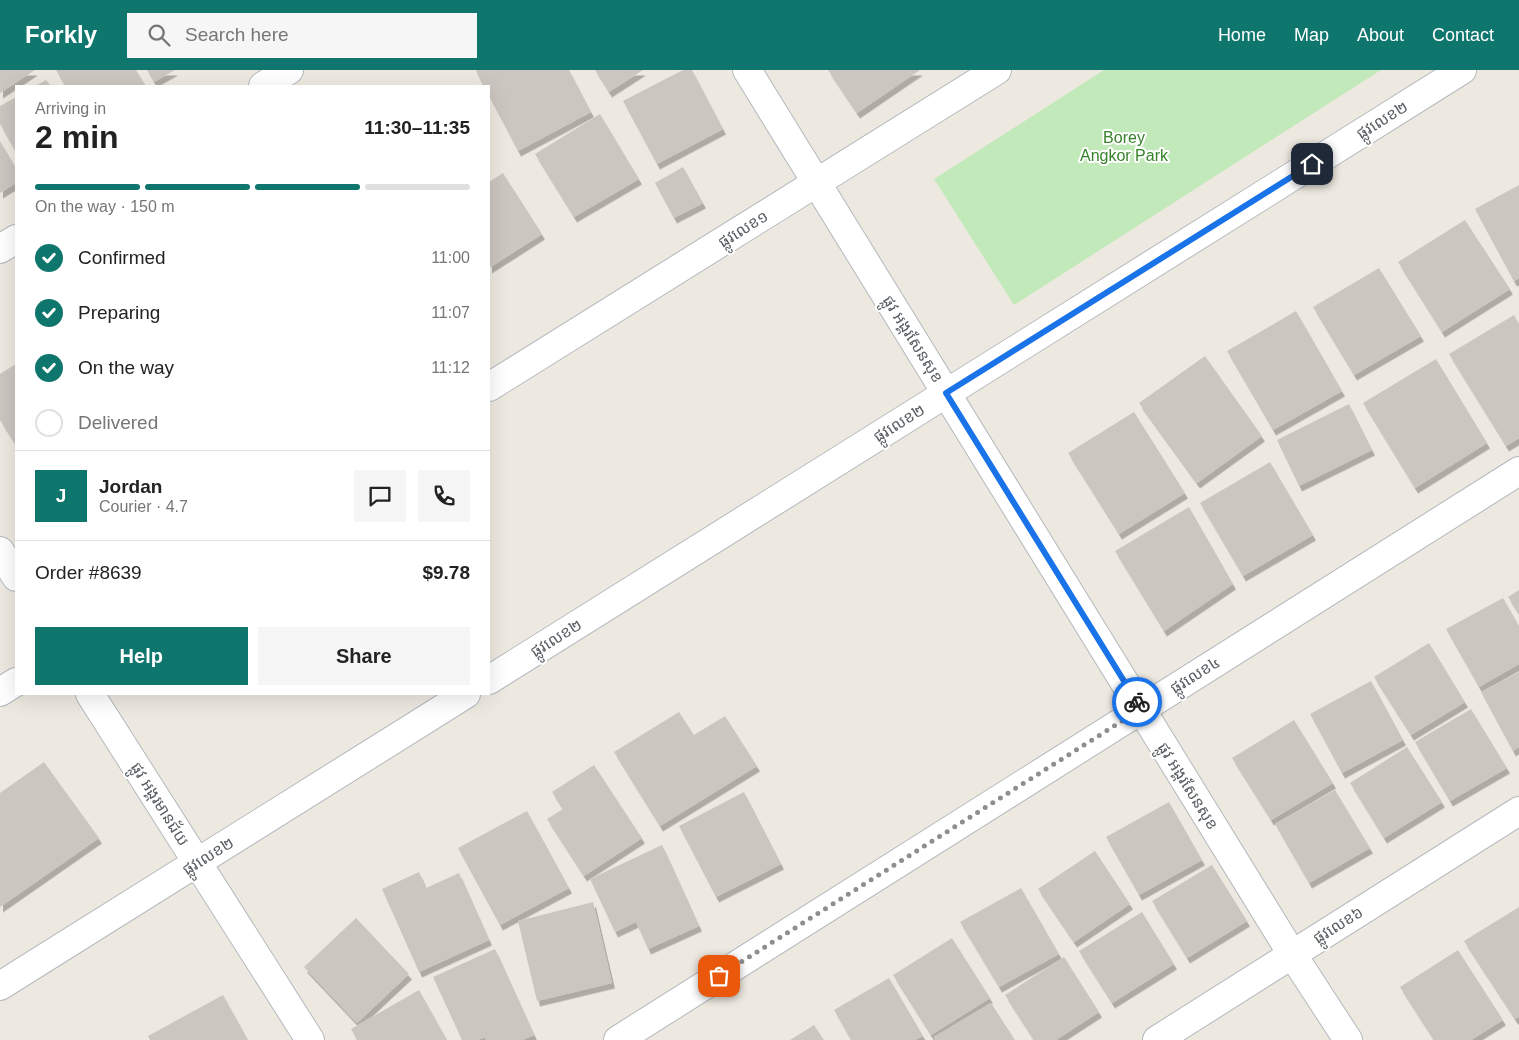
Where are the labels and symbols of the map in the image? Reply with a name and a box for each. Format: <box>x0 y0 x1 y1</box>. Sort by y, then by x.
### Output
street label: ផ្លូវលេខ២ <box>1353 98 1414 147</box>
park label: Borey Angkor Park <box>1080 129 1169 164</box>
pin <box>1291 143 1333 185</box>
street label: ផ្លូវលេខ១ <box>715 207 774 256</box>
street label: ផ្លូវ អង្គរសែនសុខ <box>875 292 947 389</box>
street label: ផ្លូវលេខ២ <box>870 401 931 450</box>
street label: ផ្លូវលេខ២ <box>527 616 588 665</box>
street label: ផ្លូវលេខ៤ <box>1167 653 1226 702</box>
courier <box>1112 677 1162 727</box>
street label: ផ្លូវ អង្គរសែនសុខ <box>1150 739 1222 836</box>
street label: ផ្លូវ អង្គរមានជ័យ <box>123 758 195 852</box>
street label: ផ្លូវលេខ២ <box>179 834 240 883</box>
street label: ផ្លូវលេខ៦ <box>1310 903 1369 952</box>
pin <box>698 955 740 997</box>

